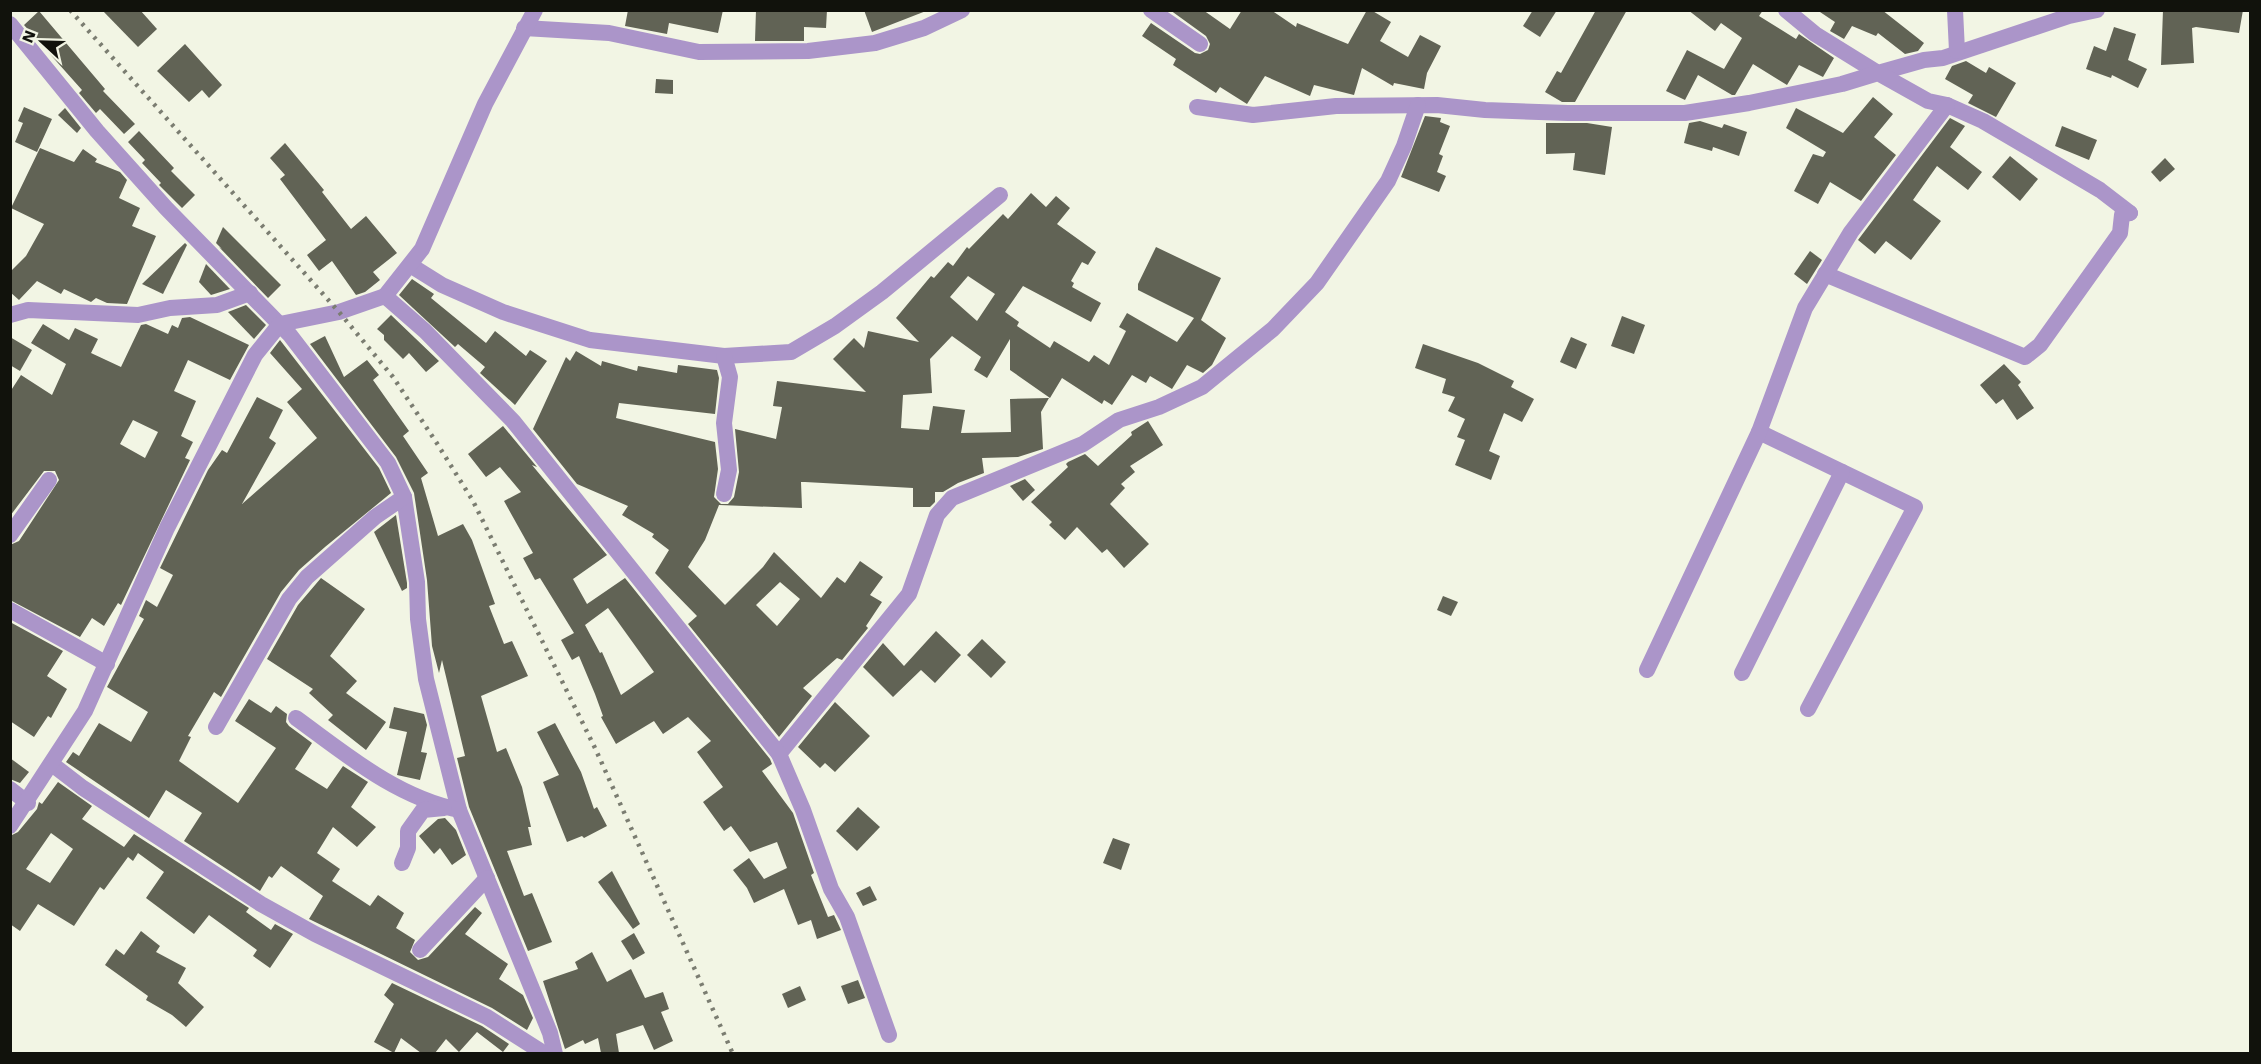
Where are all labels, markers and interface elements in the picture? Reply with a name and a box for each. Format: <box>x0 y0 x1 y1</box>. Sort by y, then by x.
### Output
north arrow <box>12 12 72 72</box>
text: N <box>18 28 40 46</box>

